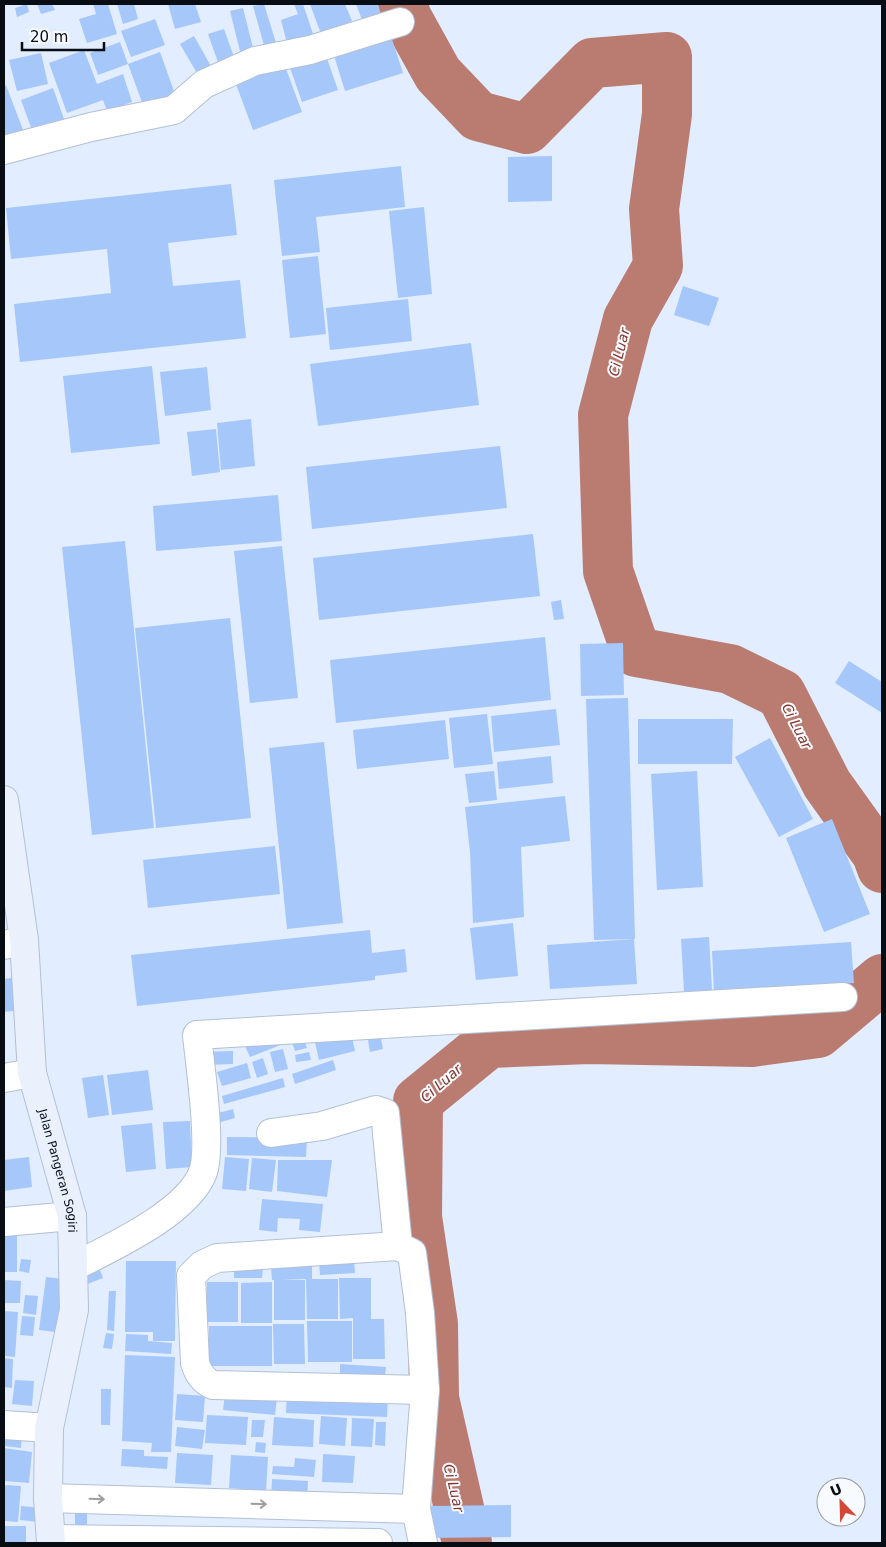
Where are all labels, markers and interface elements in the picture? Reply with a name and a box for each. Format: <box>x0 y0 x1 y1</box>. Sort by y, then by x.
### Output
scale bar <box>22 20 105 52</box>
text: 20 m <box>30 28 68 46</box>
water label: Ci Luar <box>605 325 633 378</box>
water label: Ci Luar <box>779 700 816 753</box>
water label: Ci Luar <box>417 1060 466 1105</box>
street label: Jalan Pangeran Sogiri <box>35 1106 79 1233</box>
water label: Ci Luar <box>441 1462 468 1515</box>
north arrow <box>816 1477 866 1527</box>
text: U <box>828 1480 844 1500</box>
one-way arrow <box>88 1495 104 1504</box>
one-way arrow <box>250 1499 267 1509</box>

